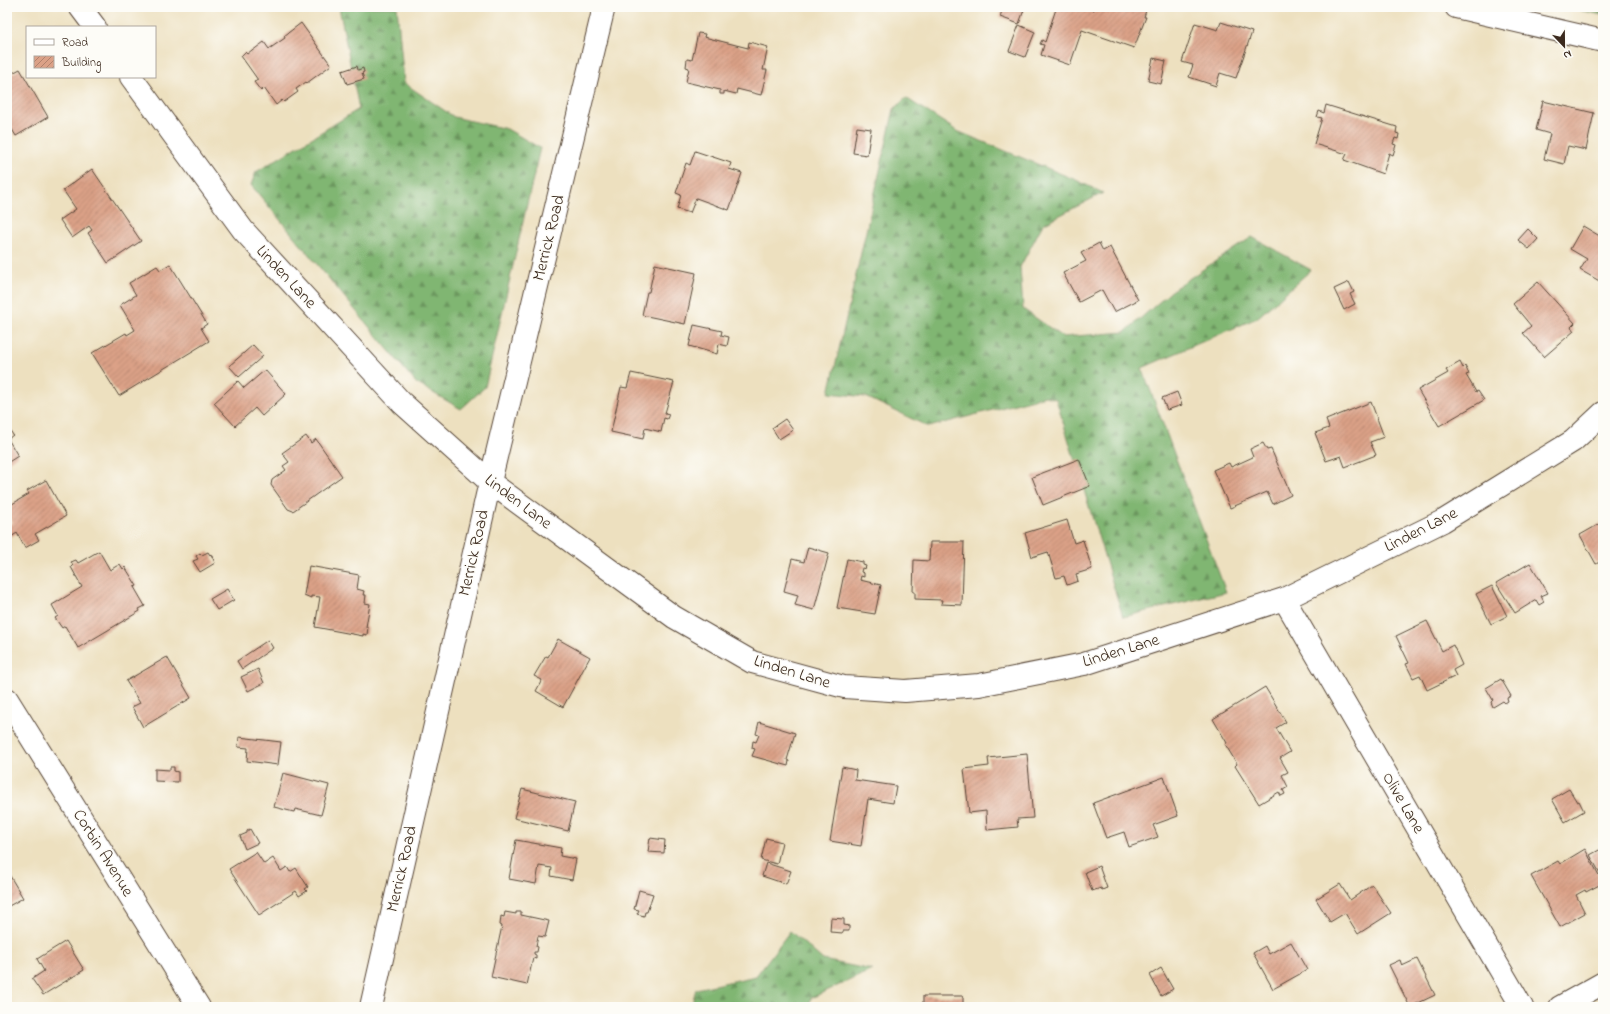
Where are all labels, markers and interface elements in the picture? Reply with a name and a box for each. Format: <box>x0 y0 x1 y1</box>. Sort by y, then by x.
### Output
legend <box>26 26 156 78</box>
north arrow <box>1544 26 1584 66</box>
text: Road <box>62 34 88 52</box>
text: N <box>1561 46 1574 63</box>
text: Building <box>61 54 101 73</box>
street label: Merrick Road <box>526 192 572 284</box>
street label: Linden Lane <box>250 240 322 315</box>
street label: Linden Lane <box>479 468 557 536</box>
street label: Linden Lane <box>1380 501 1462 559</box>
street label: Merrick Road <box>452 507 496 599</box>
street label: Linden Lane <box>1080 627 1163 675</box>
street label: Linden Lane <box>751 648 834 696</box>
street label: Olive Lane <box>1375 768 1431 839</box>
street label: Corbin Avenue <box>66 804 140 902</box>
street label: Merrick Road <box>380 823 424 915</box>

